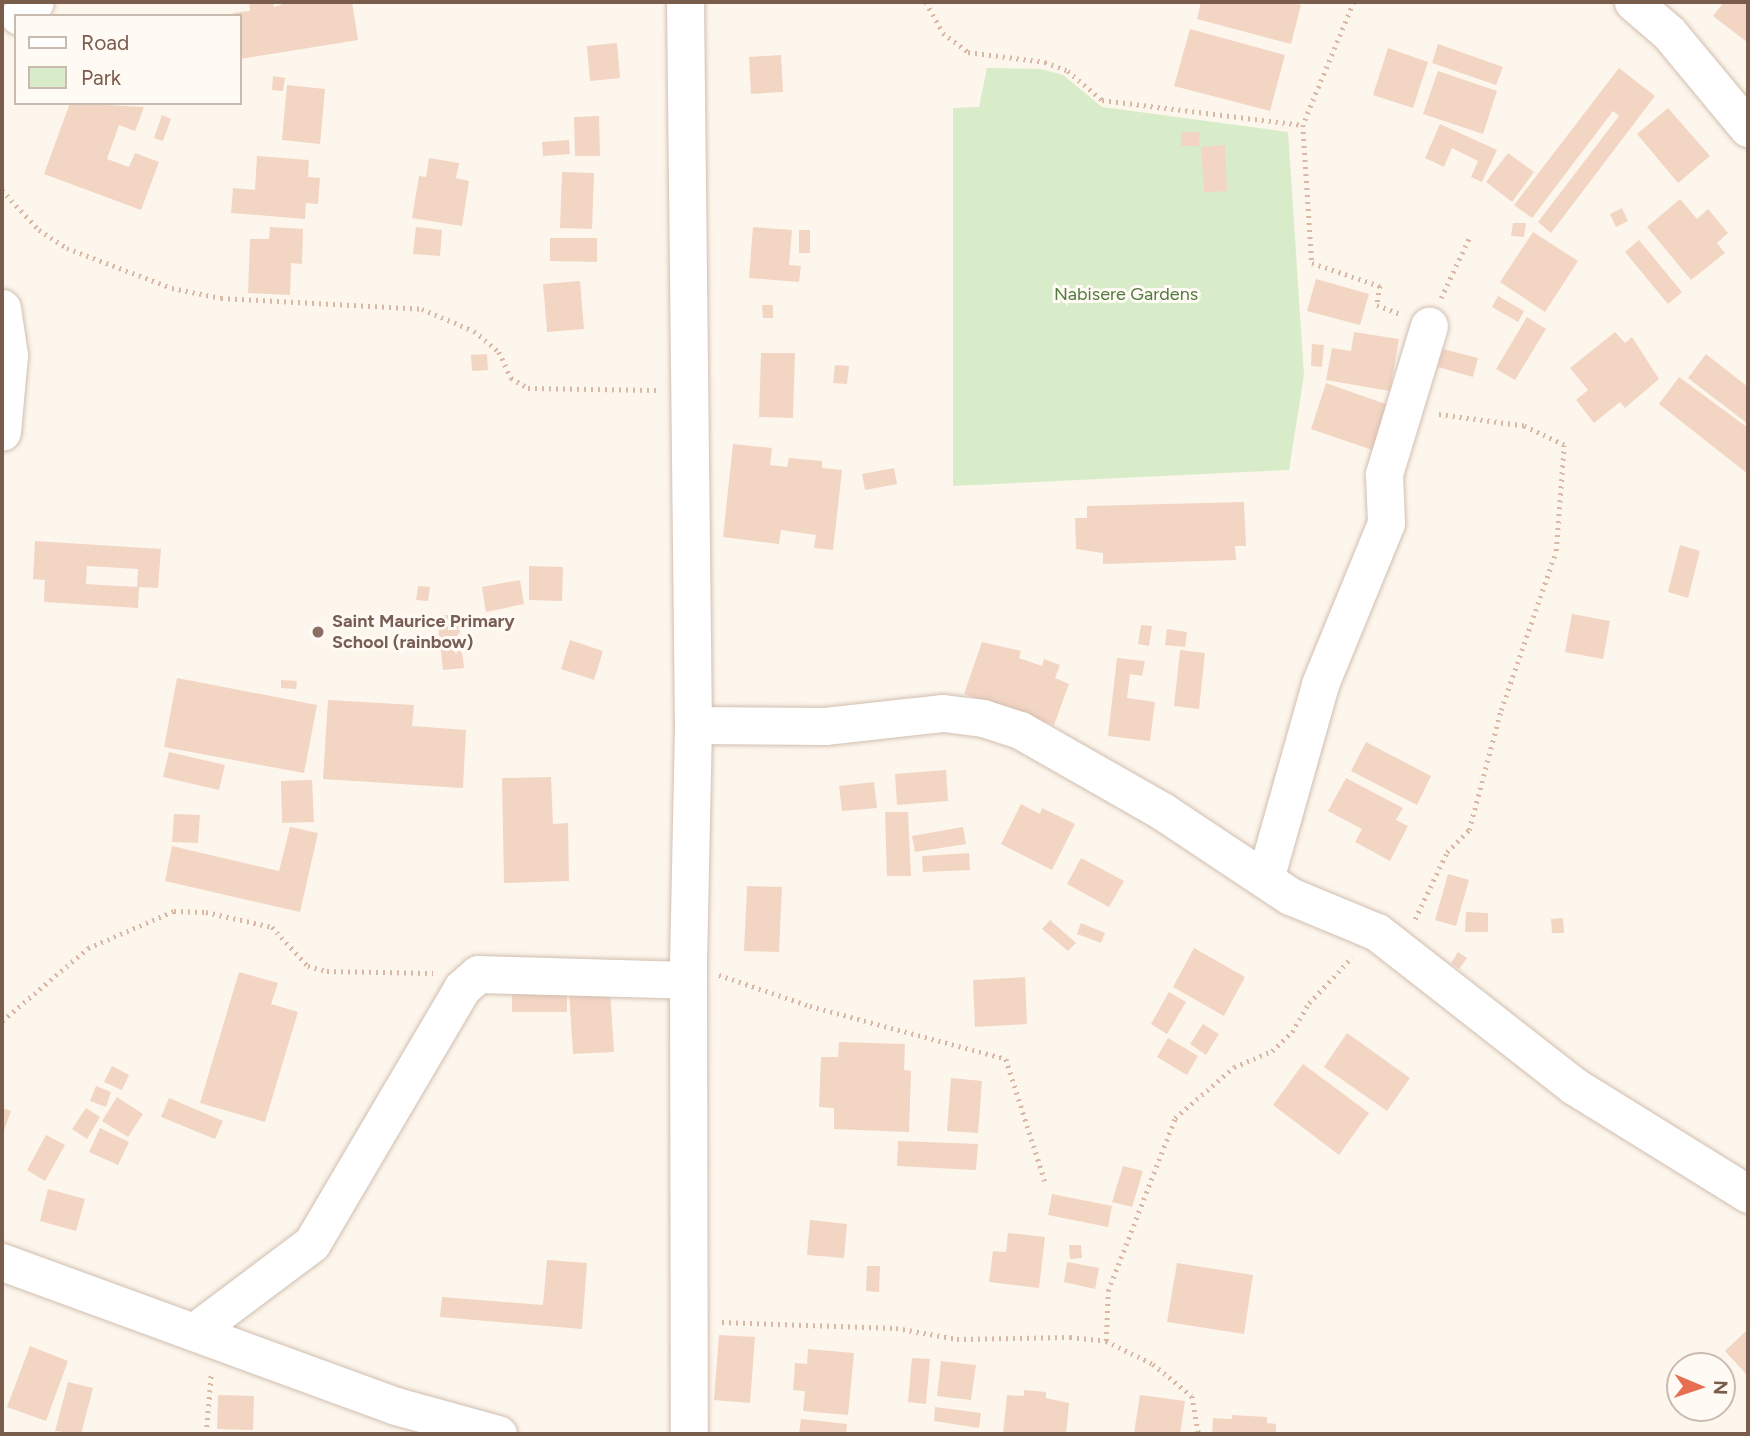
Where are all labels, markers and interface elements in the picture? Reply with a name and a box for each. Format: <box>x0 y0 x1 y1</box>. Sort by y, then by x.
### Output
legend <box>14 14 242 105</box>
text: Road <box>81 30 129 55</box>
text: Park <box>81 65 121 90</box>
park label: Nabisere Gardens <box>1054 283 1198 305</box>
place label: Saint Maurice Primary School (rainbow) <box>332 611 515 654</box>
marker: Saint Maurice Primary School (rainbow) <box>310 624 326 640</box>
north arrow <box>1666 1352 1736 1422</box>
text: N <box>1709 1380 1732 1395</box>

